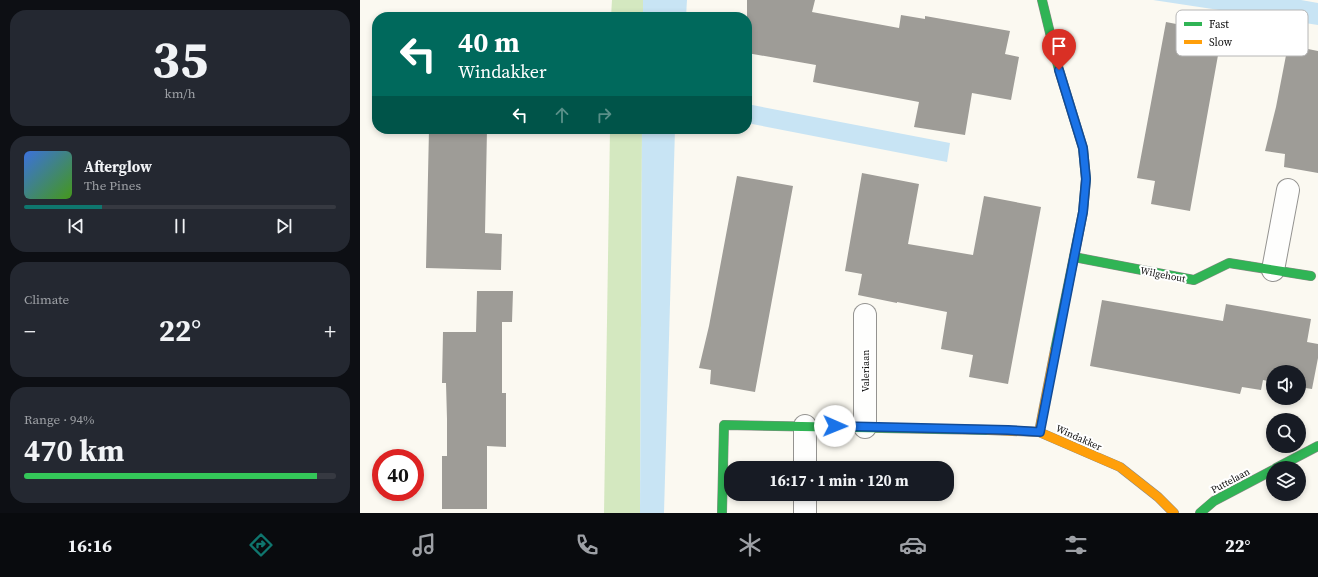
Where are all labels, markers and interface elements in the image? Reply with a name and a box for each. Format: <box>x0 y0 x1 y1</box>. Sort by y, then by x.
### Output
legend <box>1176 10 1308 56</box>
text: Fast <box>1209 17 1229 32</box>
text: 35 <box>152 23 208 94</box>
text: 40 m <box>458 23 520 61</box>
icon: left <box>392 28 444 80</box>
pin <box>1042 29 1076 70</box>
icon: arrive <box>1048 35 1070 57</box>
text: Slow <box>1209 35 1233 50</box>
text: Windakker <box>458 59 547 84</box>
text: km/h <box>165 85 195 102</box>
icon: left <box>509 104 531 126</box>
icon: ahead <box>551 104 573 126</box>
icon: right <box>593 104 615 126</box>
text: Afterglow <box>84 156 152 177</box>
text: The Pines <box>84 177 141 194</box>
icon: previous <box>65 215 87 237</box>
icon: pause <box>169 215 191 237</box>
icon: next <box>273 215 295 237</box>
street label: Wilgehout <box>1139 264 1187 285</box>
text: Climate <box>24 291 69 308</box>
text: 22° <box>159 310 201 351</box>
text: − <box>24 316 36 346</box>
text: + <box>324 316 336 346</box>
street label: Valeriaan <box>859 350 872 392</box>
map controls <box>1266 365 1306 501</box>
button: sound <box>1266 365 1306 405</box>
position arrow <box>814 405 856 447</box>
text: Range · 94% <box>24 411 95 428</box>
button: search <box>1266 413 1306 453</box>
street label: Windakker <box>1054 422 1105 454</box>
text: 470 km <box>24 430 124 471</box>
speed limit sign: 40 <box>372 449 424 501</box>
button: layers <box>1266 461 1306 501</box>
street label: Puttelaan <box>1208 465 1252 496</box>
text: 16:17 · 1 min · 120 m <box>770 470 909 491</box>
icon: directions <box>247 531 275 559</box>
icon: music <box>410 531 438 559</box>
icon: phone <box>573 531 601 559</box>
icon: climate <box>736 531 764 559</box>
icon: car <box>899 531 927 559</box>
icon: filters <box>1062 531 1090 559</box>
text: 16:16 <box>68 533 112 558</box>
text: 22° <box>1225 533 1250 558</box>

